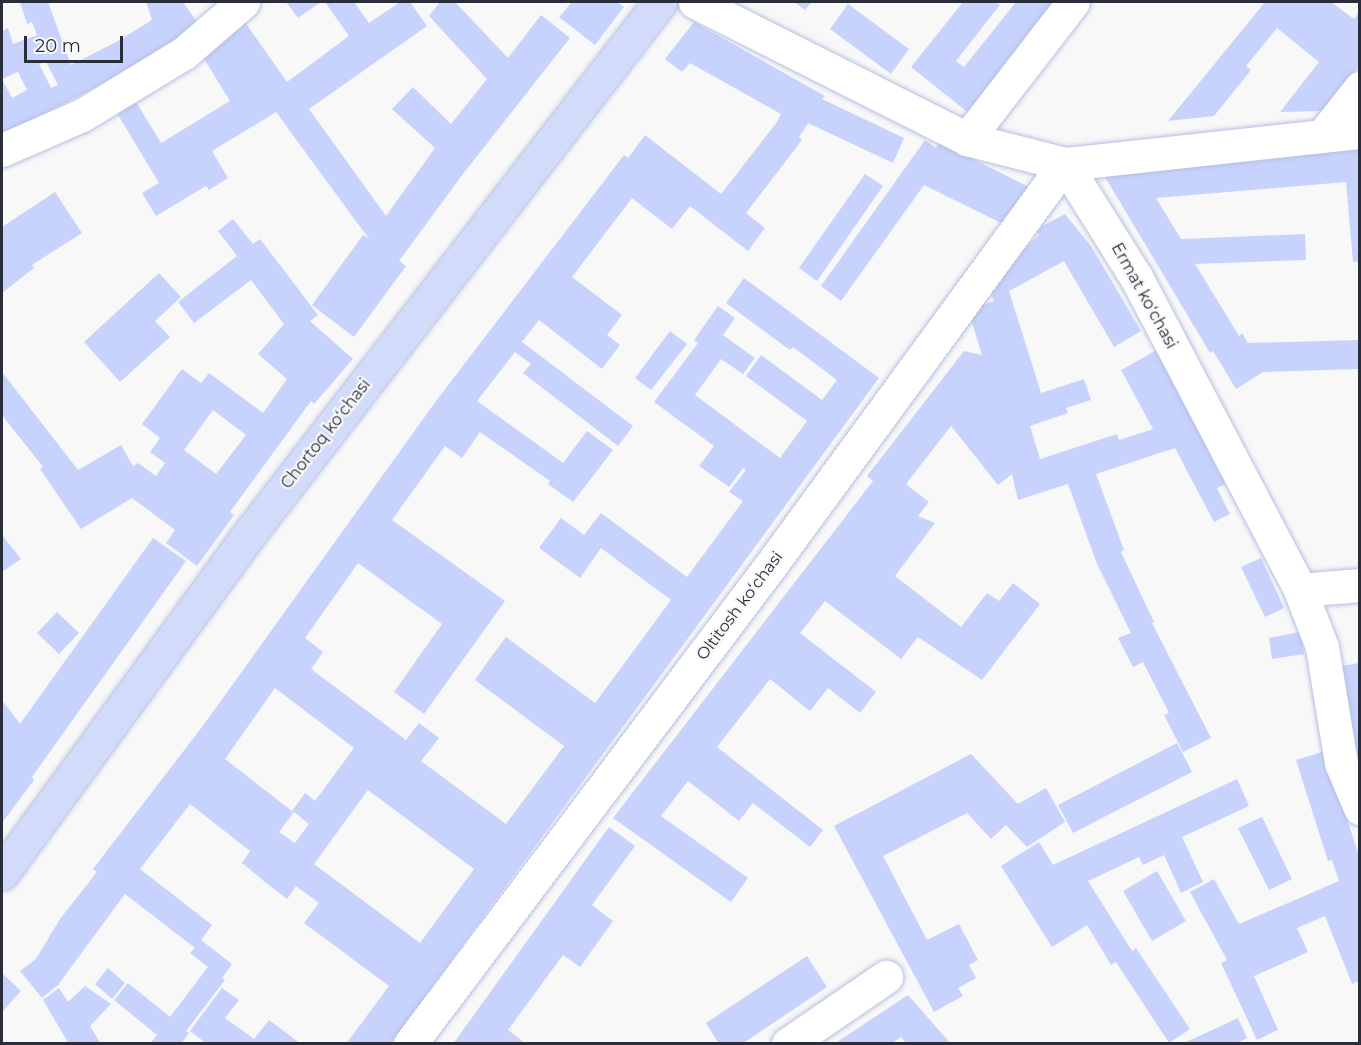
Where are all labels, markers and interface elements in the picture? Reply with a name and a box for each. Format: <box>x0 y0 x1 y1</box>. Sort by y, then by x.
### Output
scale bar <box>27 24 126 62</box>
text: 20 m <box>35 35 81 57</box>
street label: Ermat koʻchasi <box>1107 240 1181 352</box>
street label: Chortoq koʻchasi <box>277 375 375 493</box>
street label: Oltitosh koʻchasi <box>693 548 787 664</box>

